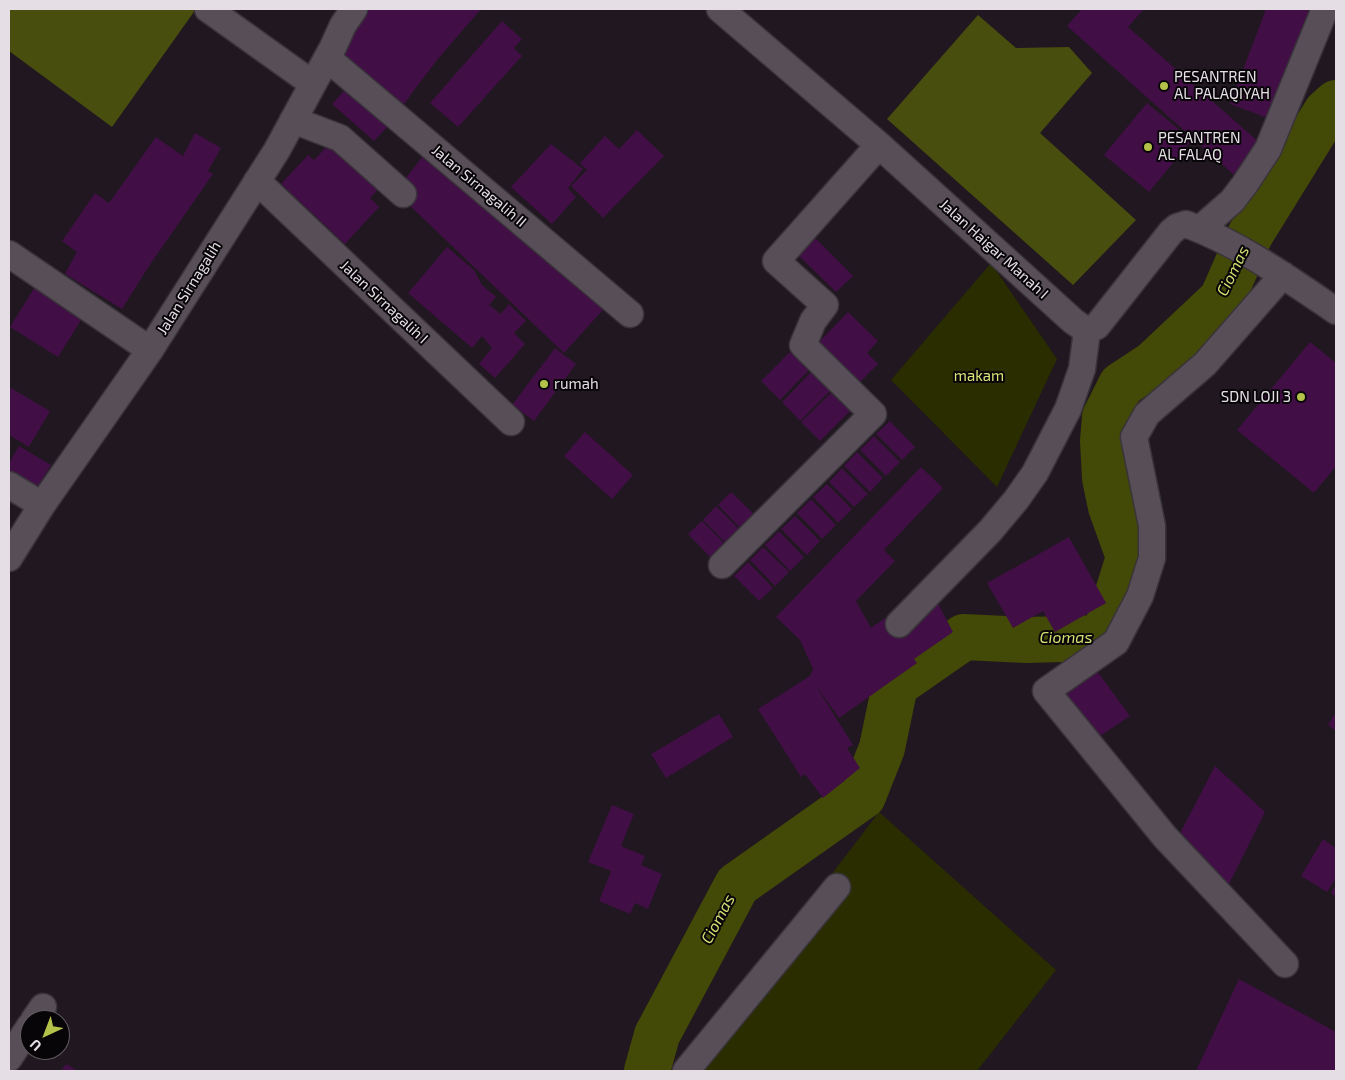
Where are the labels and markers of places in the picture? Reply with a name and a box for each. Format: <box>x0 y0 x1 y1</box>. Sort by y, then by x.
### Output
place label: PESANTREN AL PALAQIYAH <box>1174 68 1270 103</box>
marker: PESANTREN AL PALAQIYAH <box>1158 80 1170 92</box>
place label: PESANTREN AL FALAQ <box>1158 129 1241 164</box>
marker: PESANTREN AL FALAQ <box>1142 141 1154 153</box>
place label: rumah <box>554 375 599 393</box>
marker: rumah <box>538 378 550 390</box>
place label: SDN LOJI 3 <box>1221 388 1291 406</box>
marker: SDN LOJI 3 <box>1295 391 1307 403</box>

